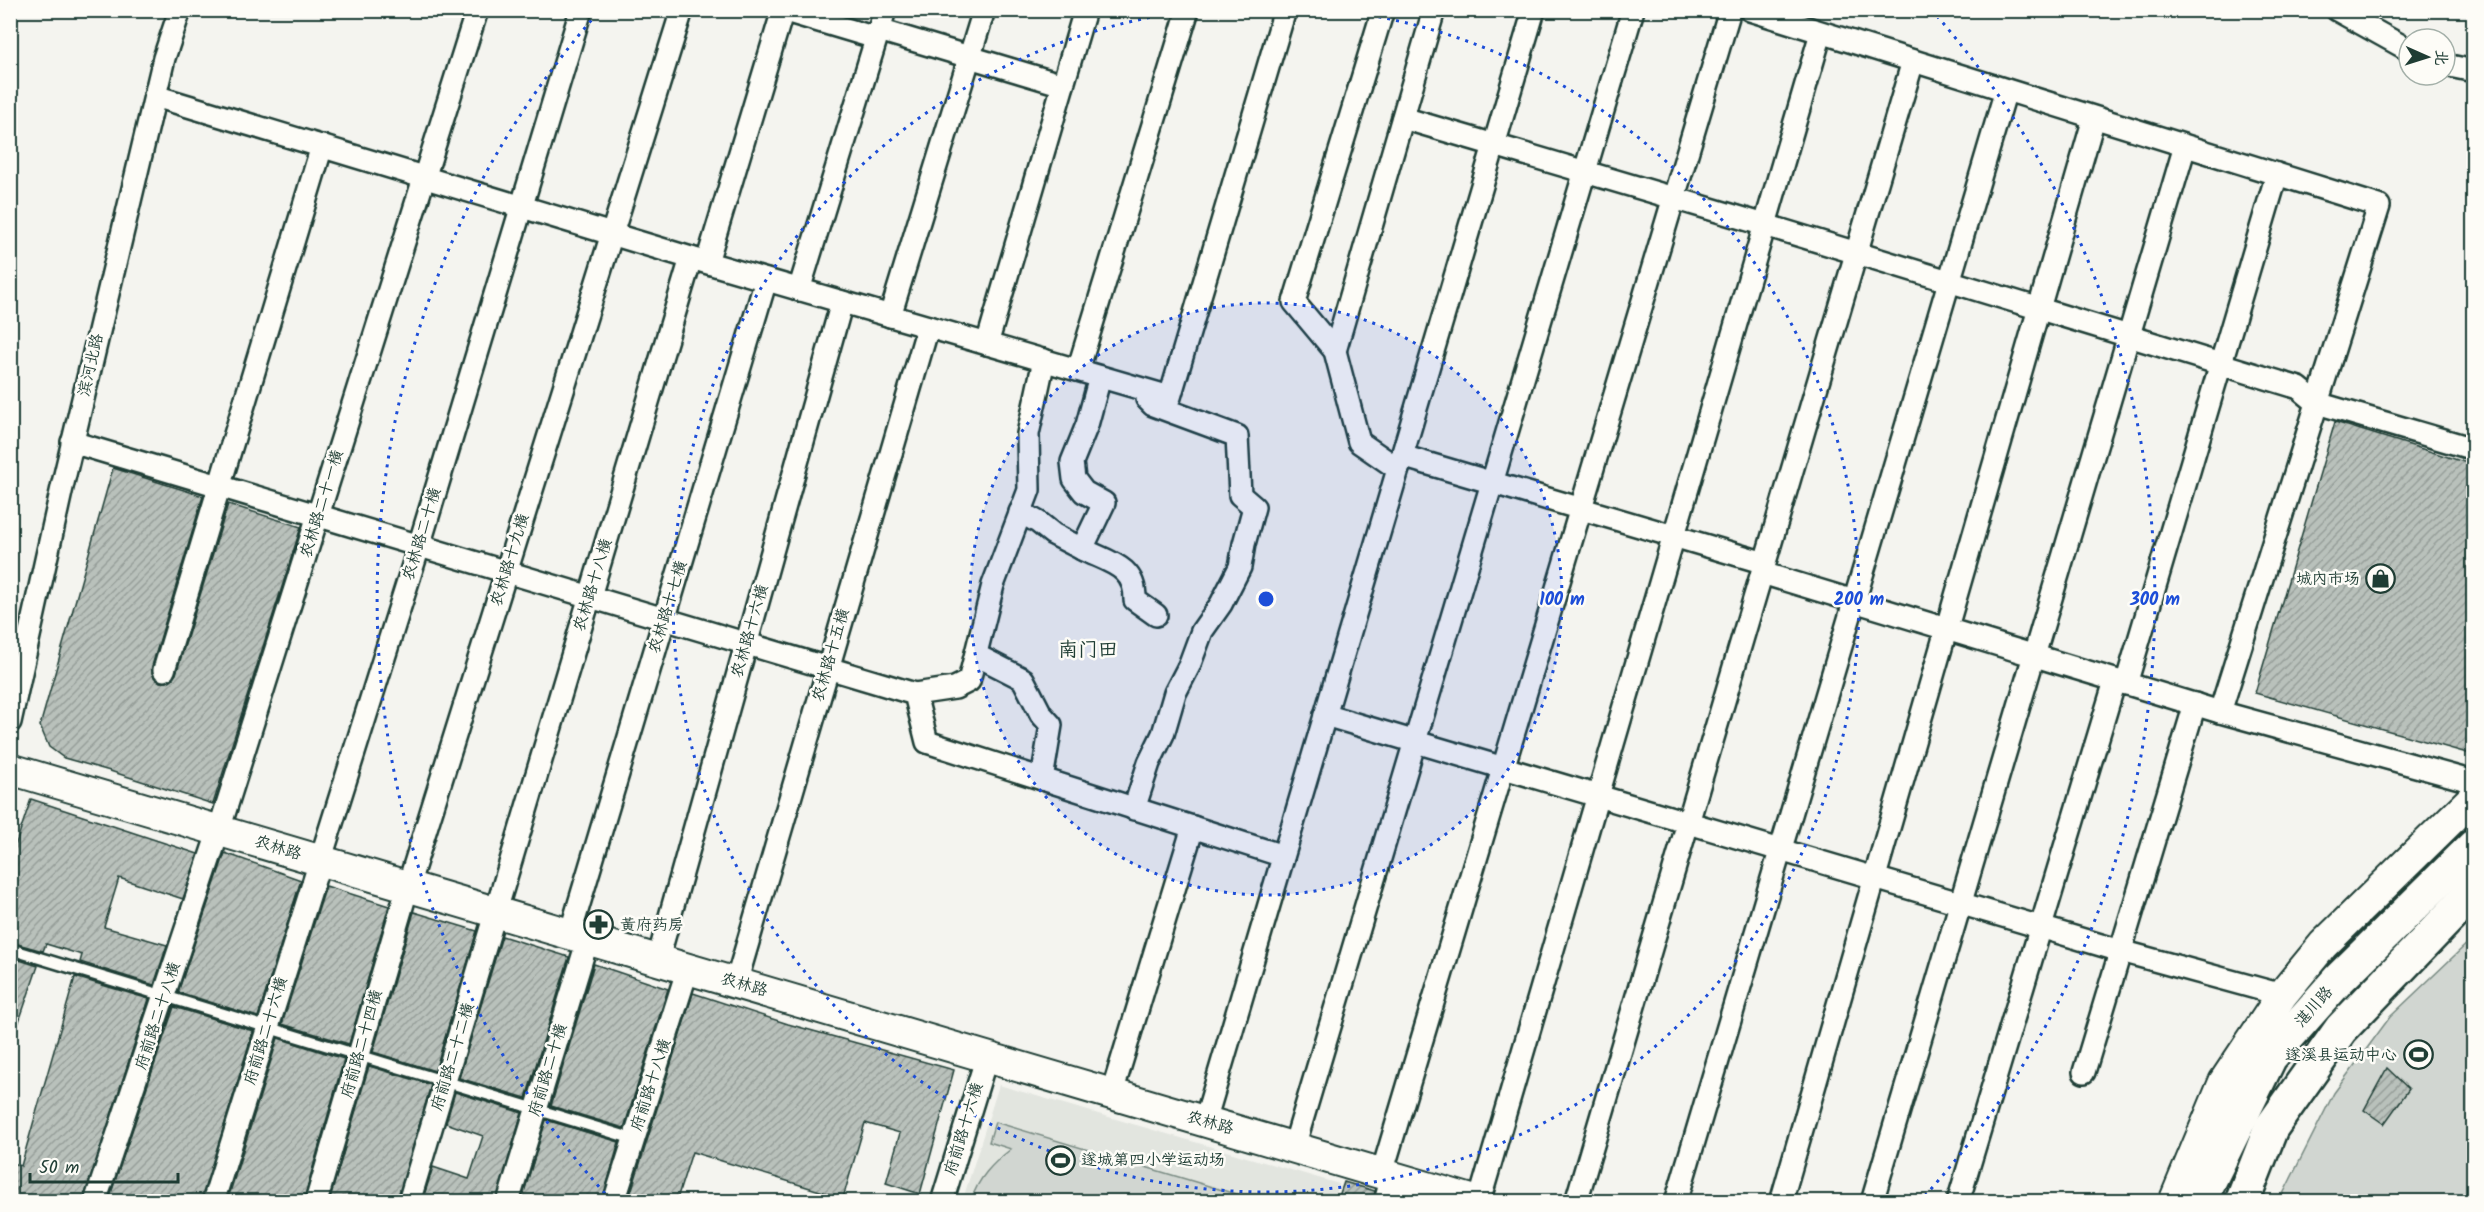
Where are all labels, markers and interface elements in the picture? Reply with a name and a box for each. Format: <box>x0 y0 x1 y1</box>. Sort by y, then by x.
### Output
north arrow <box>2397 27 2457 87</box>
text: 北 <box>2428 49 2453 66</box>
street label: 滨河北路 <box>72 331 110 399</box>
street label: 农林路二十一横 <box>294 447 350 561</box>
street label: 农林路二十横 <box>396 484 448 584</box>
street label: 农林路十九横 <box>484 510 536 610</box>
street label: 农林路十八横 <box>567 535 619 635</box>
street label: 农林路十七横 <box>642 557 694 657</box>
shop icon: 城内市场 <box>2365 563 2397 595</box>
place label: 城内市场 <box>2296 567 2360 592</box>
street label: 农林路十六横 <box>725 581 775 681</box>
text: 100 m <box>1539 586 1585 615</box>
text: 200 m <box>1834 586 1885 615</box>
text: 300 m <box>2129 586 2180 615</box>
centre of rings <box>1256 589 1276 609</box>
street label: 农林路十五横 <box>806 605 856 705</box>
district label: 南门田 <box>1058 635 1118 667</box>
street label: 农林路 <box>251 829 305 867</box>
pharmacy icon: 黄府药房 <box>583 909 615 941</box>
place label: 黄府药房 <box>620 913 684 938</box>
street label: 府前路二十八横 <box>129 959 187 1073</box>
street label: 农林路 <box>717 966 771 1004</box>
street label: 府前路二十六横 <box>238 974 294 1088</box>
street label: 湛川路 <box>2289 981 2339 1033</box>
street label: 府前路二十四横 <box>335 987 389 1101</box>
street label: 府前路二十二横 <box>425 1000 481 1114</box>
street label: 府前路二十横 <box>522 1020 574 1120</box>
street label: 府前路十八横 <box>624 1035 678 1135</box>
sports icon: 遂溪县运动中心 <box>2402 1039 2434 1071</box>
place label: 遂溪县运动中心 <box>2285 1043 2397 1068</box>
street label: 府前路十六横 <box>938 1079 990 1179</box>
street label: 农林路 <box>1183 1104 1237 1142</box>
sports icon: 遂城第四小学运动场 <box>1044 1144 1076 1176</box>
scale bar <box>30 1146 178 1184</box>
place label: 遂城第四小学运动场 <box>1081 1148 1225 1173</box>
text: 50 m <box>39 1154 79 1183</box>

